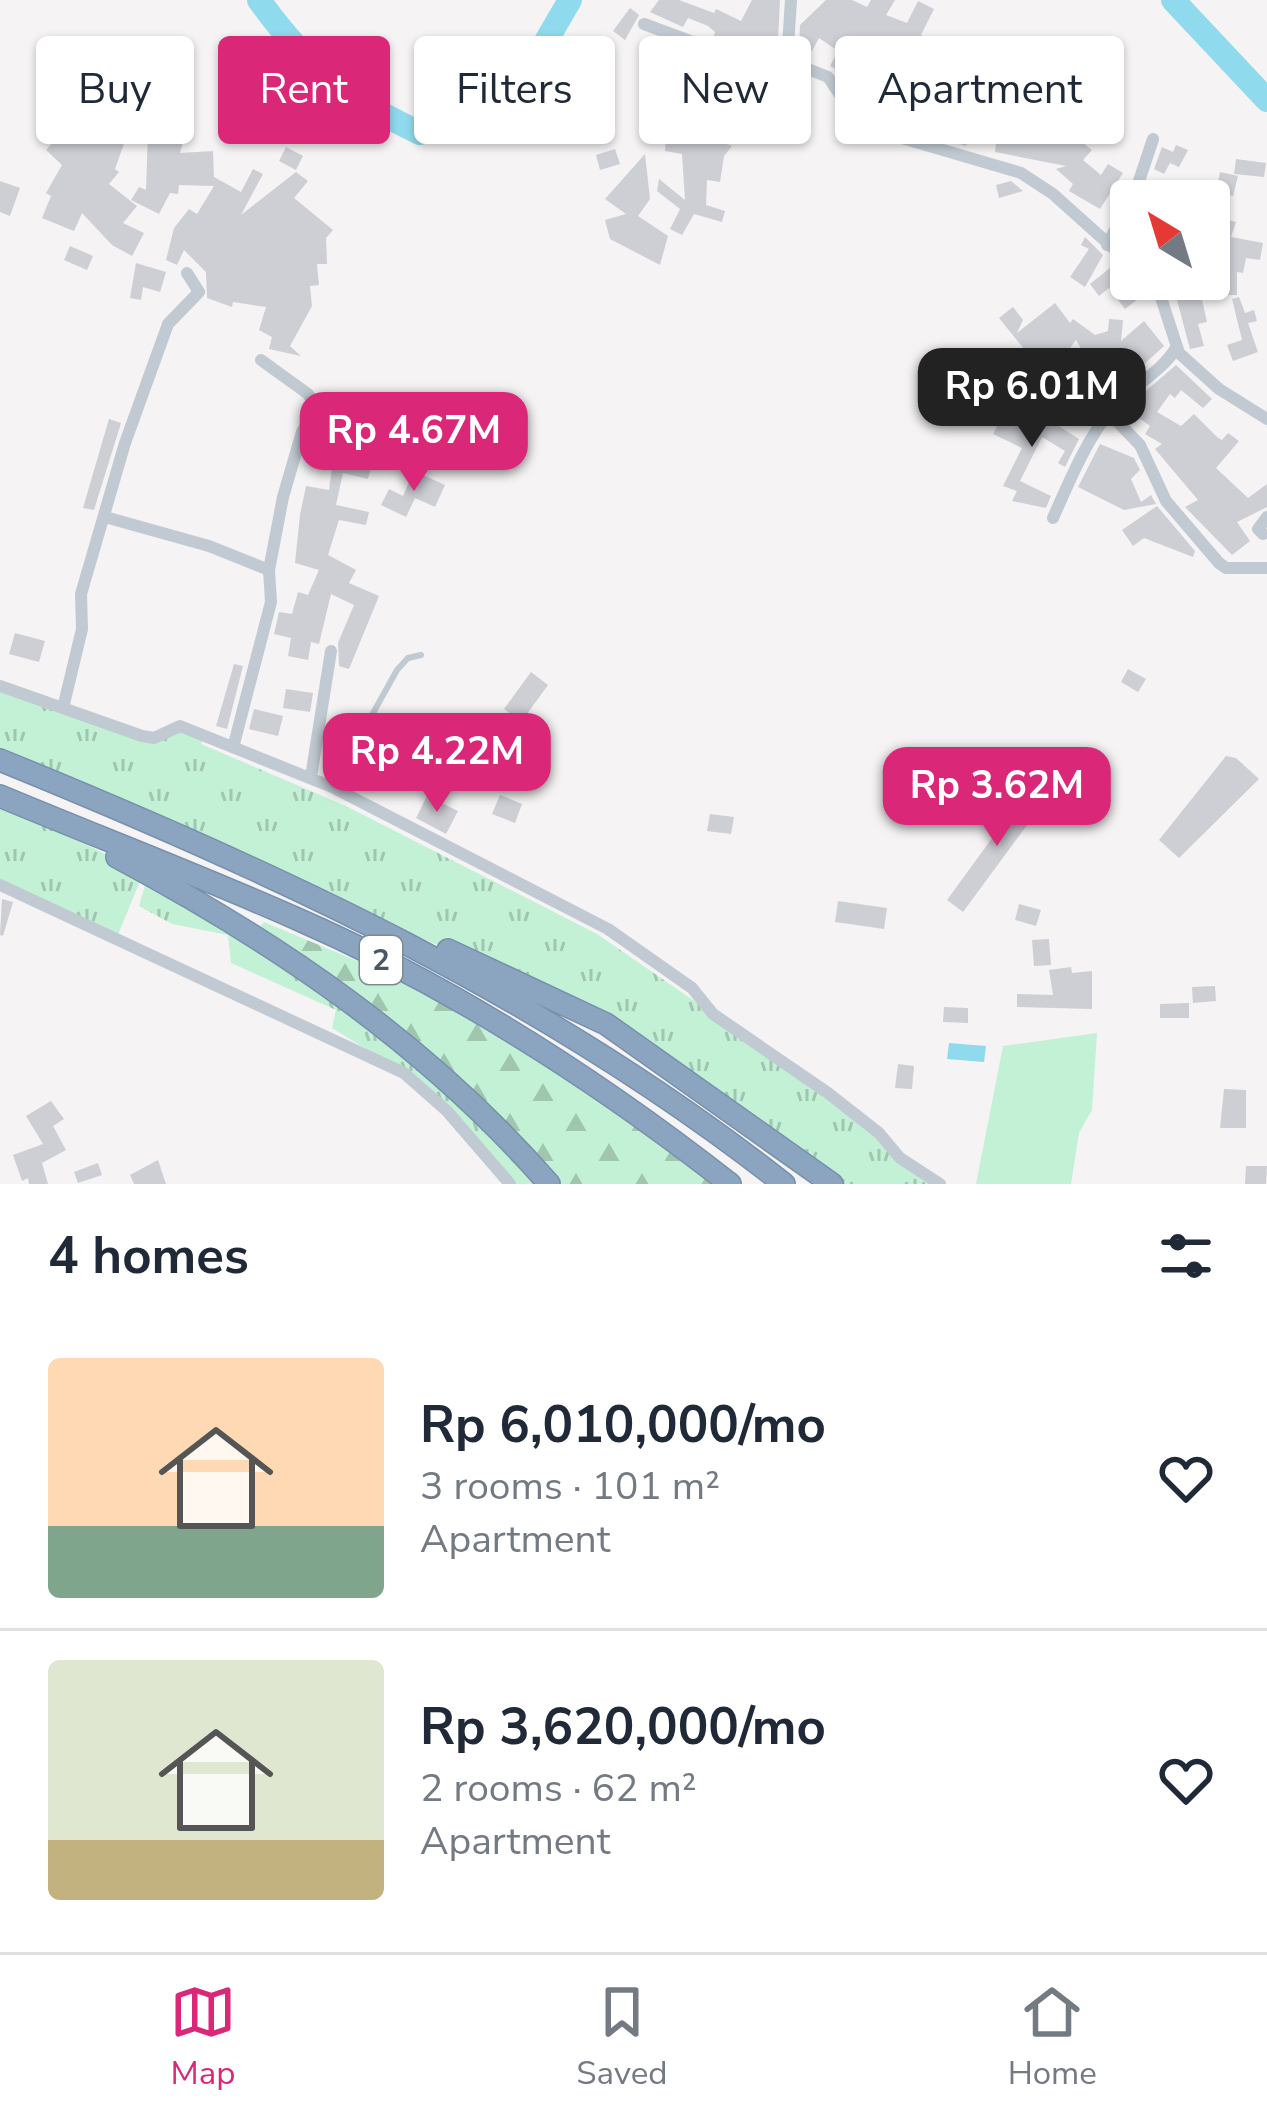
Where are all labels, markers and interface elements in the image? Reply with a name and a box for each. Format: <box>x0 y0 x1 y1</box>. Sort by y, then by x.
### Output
chip: Buy <box>36 36 194 144</box>
chip: Rent <box>218 36 390 144</box>
chip: Filters <box>414 36 615 144</box>
chip: New <box>639 36 811 144</box>
chip: Apartment <box>835 36 1124 144</box>
north arrow <box>1110 180 1230 300</box>
map controls <box>1110 180 1230 300</box>
pin: Rp 6.01M <box>908 348 1156 450</box>
text: Rp 6.01M <box>945 360 1119 413</box>
pin: Rp 4.67M <box>290 392 538 494</box>
text: Rp 4.67M <box>327 404 501 457</box>
pin: Rp 4.22M <box>313 713 561 815</box>
text: Rp 4.22M <box>350 725 524 778</box>
pin: Rp 3.62M <box>873 747 1121 849</box>
text: Rp 3.62M <box>910 759 1084 812</box>
road number: 2 <box>360 936 402 984</box>
text: 4 homes <box>48 1221 249 1291</box>
icon: filters <box>1153 1223 1219 1289</box>
text: Rp 6,010,000/mo <box>420 1390 826 1460</box>
icon: home <box>144 1406 288 1550</box>
icon: heart <box>1153 1445 1219 1511</box>
text: 3 rooms · 101 m² <box>420 1460 720 1513</box>
text: Apartment <box>420 1513 610 1566</box>
text: Rp 3,620,000/mo <box>420 1692 826 1762</box>
icon: home <box>144 1708 288 1852</box>
icon: heart <box>1153 1747 1219 1813</box>
text: 2 rooms · 62 m² <box>420 1762 697 1815</box>
text: Apartment <box>420 1815 610 1868</box>
tab: Map <box>170 1979 236 2096</box>
tab: Saved <box>576 1979 667 2096</box>
tab: Home <box>1008 1979 1097 2096</box>

